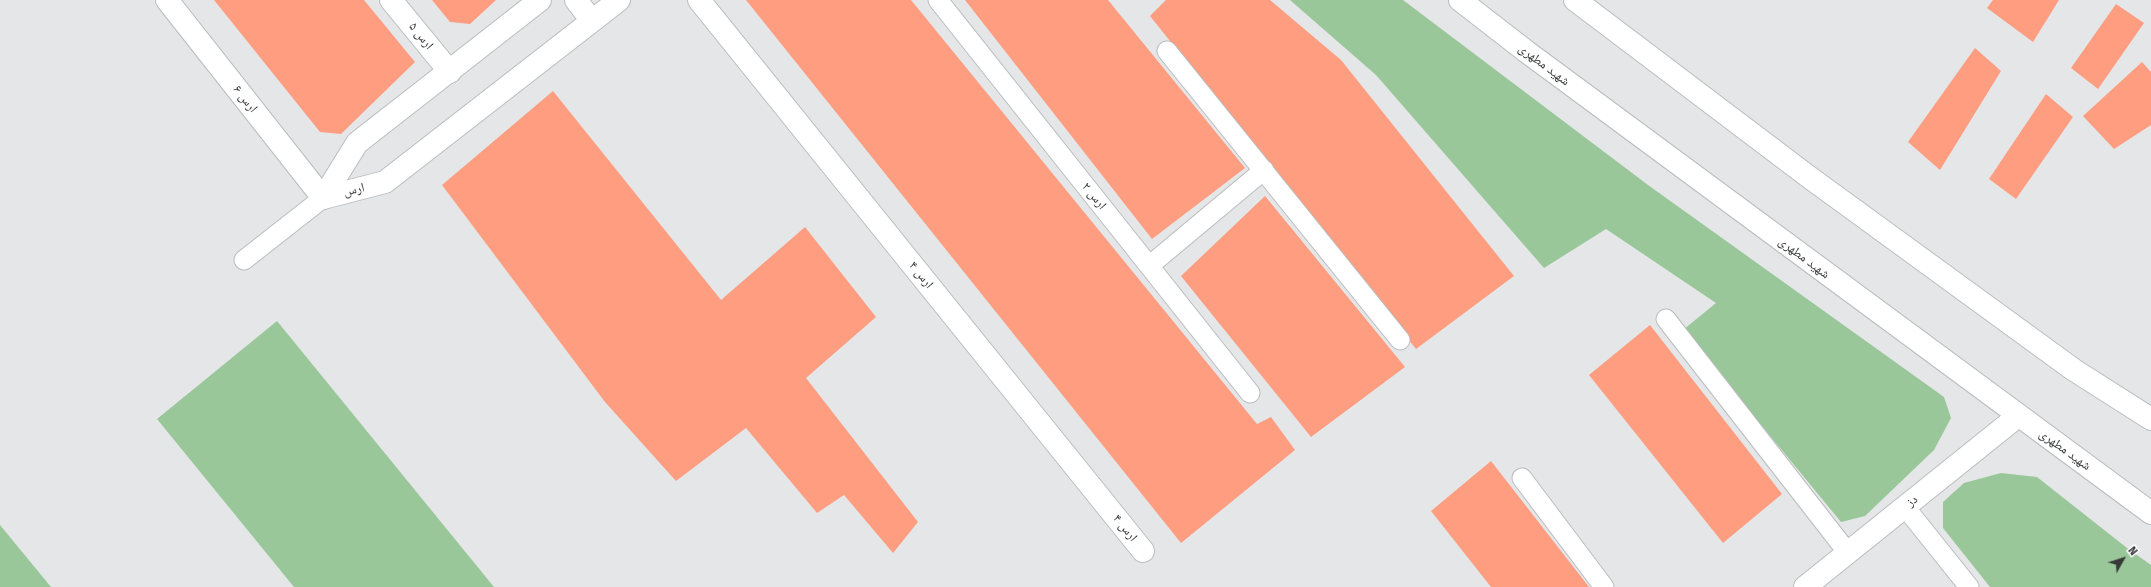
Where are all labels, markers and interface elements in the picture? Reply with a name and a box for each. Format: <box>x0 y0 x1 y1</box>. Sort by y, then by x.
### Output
street label: ارس ۵ <box>405 19 437 53</box>
street label: شهید مطهری <box>1515 41 1573 89</box>
street label: ارس ۶ <box>229 82 261 116</box>
street label: ارس ۲ <box>1078 179 1110 213</box>
street label: ارس <box>342 180 366 200</box>
street label: شهید مطهری <box>1775 234 1833 282</box>
street label: ارس ۴ <box>905 258 937 292</box>
street label: شهید مطهری <box>2036 426 2094 474</box>
street label: دز <box>1903 492 1921 510</box>
street label: ارس ۴ <box>1109 511 1141 545</box>
north arrow <box>2103 539 2143 579</box>
text: N <box>2125 544 2140 558</box>

